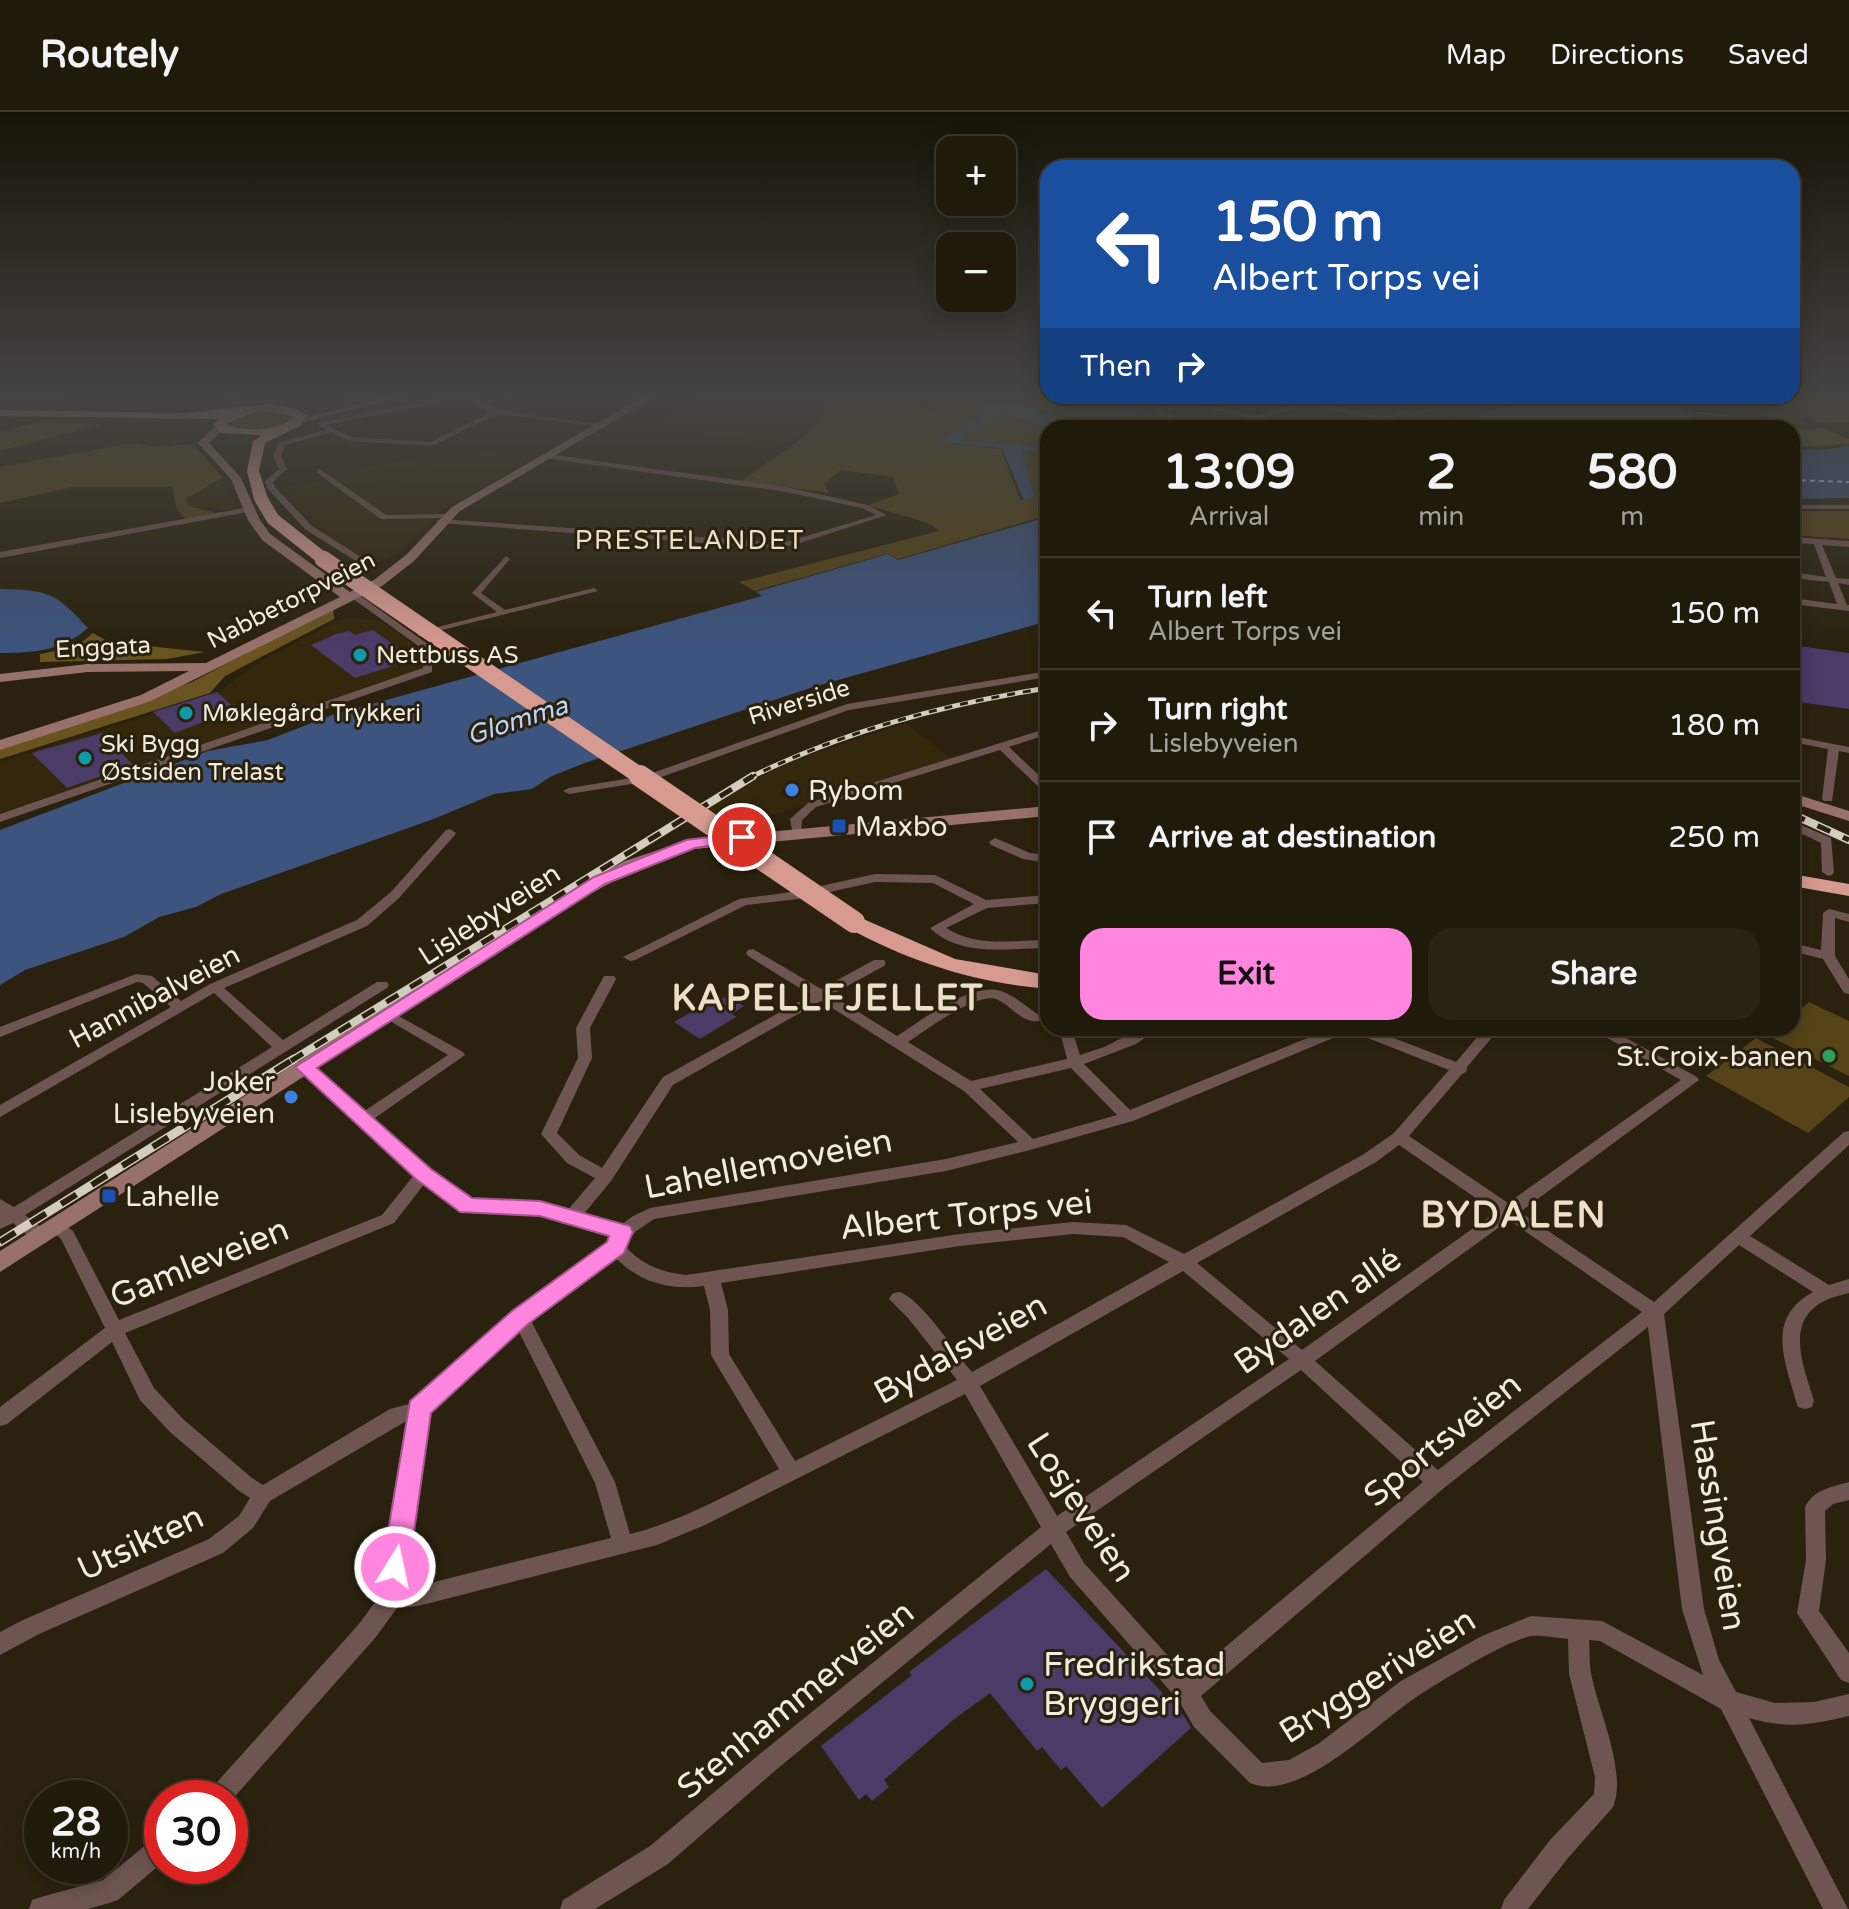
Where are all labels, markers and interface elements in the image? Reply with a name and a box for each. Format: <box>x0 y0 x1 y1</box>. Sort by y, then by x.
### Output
text: Routely <box>40 32 179 78</box>
text: Map <box>1446 38 1506 72</box>
text: Directions <box>1550 38 1684 72</box>
text: Saved <box>1728 38 1809 72</box>
map controls <box>936 136 1016 312</box>
button: + <box>936 136 1016 216</box>
text: 150 m <box>1212 189 1383 256</box>
icon: left <box>1080 192 1184 296</box>
button: − <box>936 232 1016 312</box>
text: Albert Torps vei <box>1212 257 1480 300</box>
icon: right <box>1168 344 1212 388</box>
text: Then <box>1080 348 1152 385</box>
text: 13:09 <box>1163 444 1296 502</box>
text: 2 <box>1426 444 1456 502</box>
text: 580 <box>1587 444 1677 502</box>
text: Arrival <box>1189 501 1269 532</box>
text: min <box>1418 501 1464 532</box>
text: m <box>1620 501 1644 532</box>
district label: PRESTELANDET <box>575 525 805 556</box>
street label: Nabbetorpveien <box>202 546 380 655</box>
text: Turn left <box>1148 579 1267 616</box>
icon: left <box>1080 591 1124 635</box>
text: 150 m <box>1668 595 1760 632</box>
text: Albert Torps vei <box>1148 616 1342 647</box>
street label: Enggata <box>54 631 152 664</box>
place label: Nettbuss AS <box>376 641 519 670</box>
marker: Nettbuss AS <box>351 646 369 664</box>
street label: Riverside <box>745 673 853 732</box>
water label: Glomma <box>463 689 573 751</box>
text: Turn right <box>1148 691 1288 728</box>
place label: Møklegård Trykkeri <box>202 699 421 728</box>
icon: right <box>1080 703 1124 747</box>
marker: Møklegård Trykkeri <box>177 704 195 722</box>
text: 180 m <box>1668 707 1760 744</box>
text: Lislebyveien <box>1148 728 1299 759</box>
place label: Ski Bygg Østsiden Trelast <box>101 730 284 787</box>
marker: Ski Bygg Østsiden Trelast <box>76 749 94 767</box>
place label: Rybom <box>808 774 903 808</box>
marker: Rybom <box>783 781 801 799</box>
pin <box>708 803 776 871</box>
place label: Maxbo <box>855 810 948 844</box>
icon: arrive <box>720 815 764 859</box>
icon: arrive <box>1080 815 1124 859</box>
marker: Maxbo <box>830 817 848 835</box>
text: Arrive at destination <box>1148 819 1436 856</box>
text: 250 m <box>1668 819 1760 856</box>
street label: Lislebyveien <box>412 856 567 973</box>
button: Exit <box>1080 928 1412 1020</box>
button: Share <box>1428 928 1760 1020</box>
street label: Hannibalveien <box>63 938 246 1056</box>
district label: KAPELLFJELLET <box>672 977 984 1020</box>
place label: St.Croix-banen <box>1616 1040 1813 1074</box>
marker: St.Croix-banen <box>1820 1047 1838 1065</box>
place label: Joker Lislebyveien <box>113 1065 275 1131</box>
marker: Joker Lislebyveien <box>282 1088 300 1106</box>
street label: Lahellemoveien <box>641 1120 896 1209</box>
place label: Lahelle <box>125 1180 220 1214</box>
street label: Albert Torps vei <box>838 1182 1094 1249</box>
marker: Lahelle <box>100 1187 118 1205</box>
district label: BYDALEN <box>1421 1194 1607 1237</box>
street label: Gamleveien <box>104 1209 295 1318</box>
street label: Bydalen allé <box>1227 1239 1409 1384</box>
street label: Bydalsveien <box>867 1285 1055 1414</box>
street label: Sportsveien <box>1356 1364 1530 1516</box>
street label: Hassingveien <box>1681 1417 1754 1634</box>
street label: Losjeveien <box>1017 1425 1144 1590</box>
street label: Utsikten <box>71 1496 210 1590</box>
position arrow <box>353 1525 437 1609</box>
street label: Stenhammerveien <box>669 1592 923 1808</box>
street label: Bryggeriveien <box>1272 1600 1483 1753</box>
place label: Fredrikstad Bryggeri <box>1043 1645 1226 1725</box>
marker: Fredrikstad Bryggeri <box>1018 1675 1036 1693</box>
speed limit sign: 30 <box>144 1780 248 1884</box>
text: 28 <box>51 1798 101 1846</box>
text: km/h <box>51 1840 101 1864</box>

